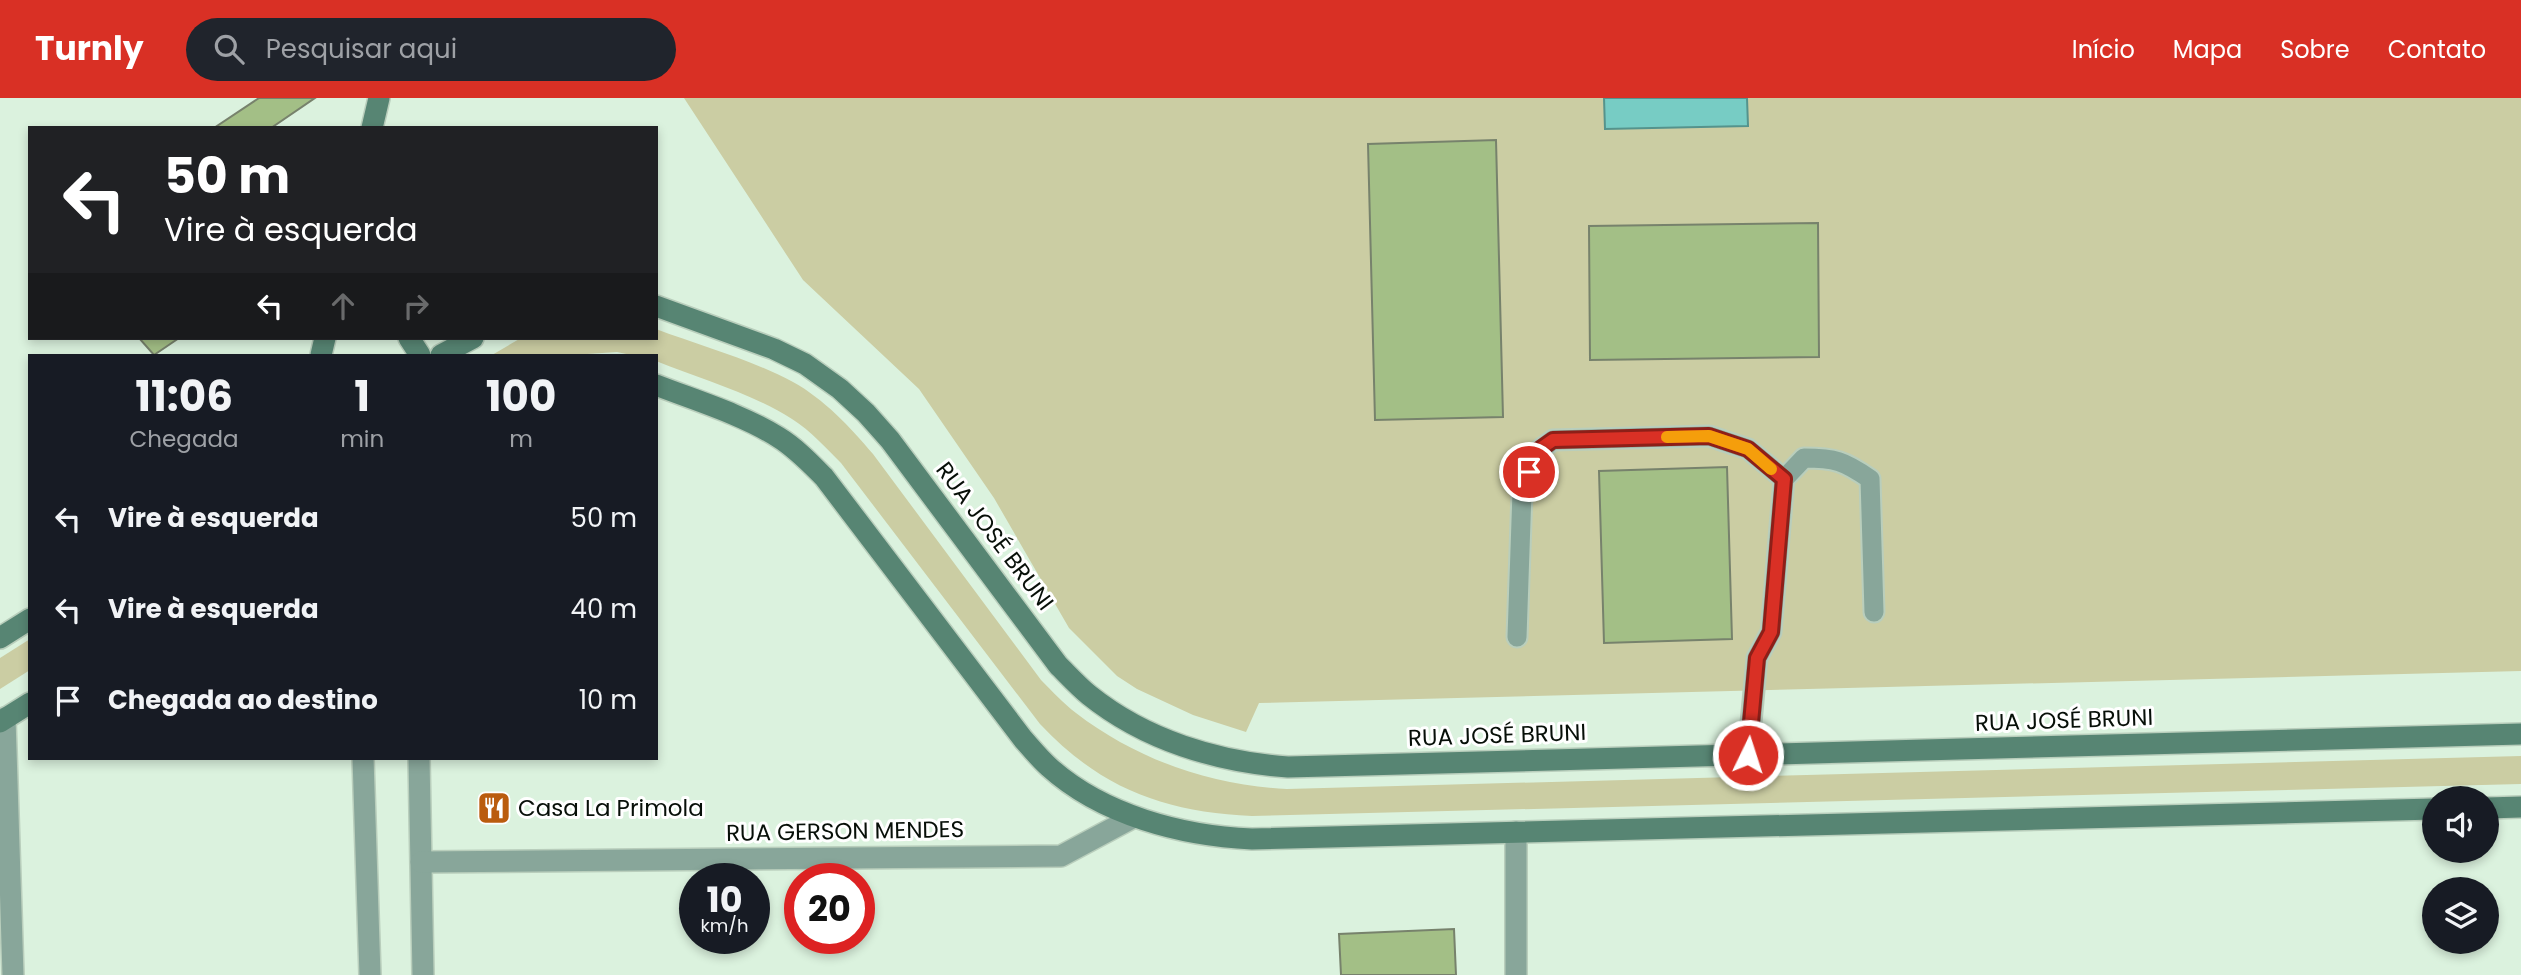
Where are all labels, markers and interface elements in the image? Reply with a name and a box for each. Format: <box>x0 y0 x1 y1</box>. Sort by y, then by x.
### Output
search box <box>186 18 676 81</box>
text: Turnly <box>35 25 144 72</box>
icon: search <box>210 30 248 68</box>
text: Pesquisar aqui <box>266 31 457 67</box>
text: Início <box>2072 33 2135 66</box>
text: Mapa <box>2173 33 2242 66</box>
text: Sobre <box>2280 33 2350 66</box>
text: Contato <box>2388 33 2486 66</box>
text: 50 m <box>164 142 290 210</box>
icon: left <box>49 154 140 245</box>
text: Vire à esquerda <box>164 207 418 252</box>
icon: left <box>251 287 289 325</box>
icon: ahead <box>324 287 362 325</box>
icon: right <box>397 287 435 325</box>
text: 11:06 <box>135 367 233 426</box>
text: 1 <box>354 367 370 426</box>
text: 100 <box>486 367 556 426</box>
text: Chegada <box>130 423 239 455</box>
text: min <box>340 423 384 455</box>
text: m <box>509 423 533 455</box>
pin <box>1499 442 1559 502</box>
icon: arrive <box>1510 453 1548 491</box>
street label: RUA JOSÉ BRUNI <box>929 455 1061 617</box>
icon: left <box>49 500 87 538</box>
text: Vire à esquerda <box>108 500 319 536</box>
text: 50 m <box>571 500 637 536</box>
icon: left <box>49 591 87 629</box>
text: Vire à esquerda <box>108 591 319 627</box>
text: 40 m <box>571 591 637 627</box>
icon: arrive <box>49 682 87 720</box>
text: Chegada ao destino <box>108 682 378 718</box>
text: 10 m <box>579 682 637 718</box>
street label: RUA JOSÉ BRUNI <box>1974 701 2154 739</box>
street label: RUA JOSÉ BRUNI <box>1407 716 1587 754</box>
position arrow <box>1711 718 1785 792</box>
map controls <box>2422 786 2499 954</box>
button: sound <box>2422 786 2499 863</box>
restaurant icon: Casa La Primola <box>475 789 513 827</box>
place label: Casa La Primola <box>518 792 704 824</box>
street label: RUA GERSON MENDES <box>726 813 964 849</box>
speed limit sign: 20 <box>784 863 875 954</box>
text: 10 <box>707 875 742 924</box>
button: layers <box>2422 877 2499 954</box>
text: km/h <box>701 913 748 938</box>

